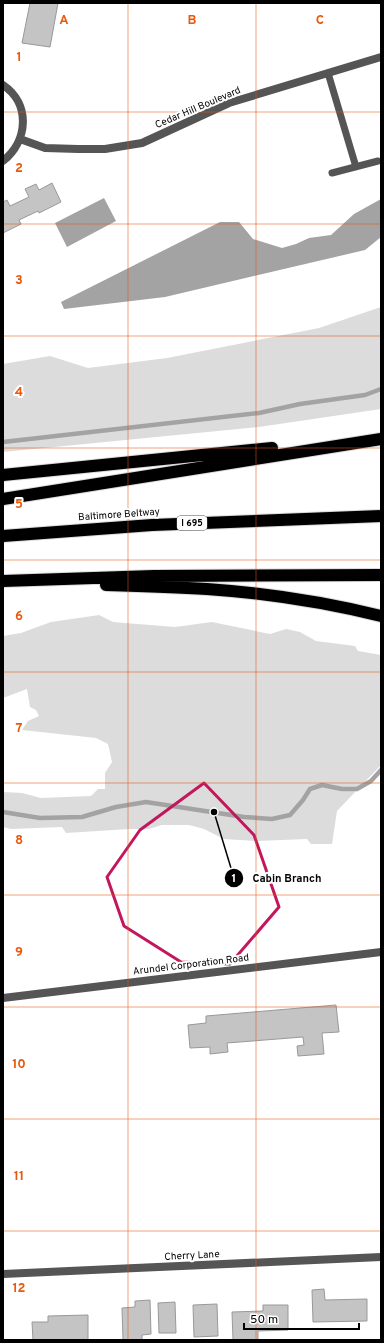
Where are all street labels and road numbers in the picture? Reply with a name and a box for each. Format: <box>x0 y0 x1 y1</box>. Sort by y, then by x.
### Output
street label: Cedar Hill Boulevard <box>153 84 243 132</box>
street label: Baltimore Beltway <box>78 506 160 524</box>
road number: I 695 <box>177 516 207 530</box>
street label: Arundel Corporation Road <box>132 951 250 979</box>
street label: Cherry Lane <box>164 1248 220 1264</box>

